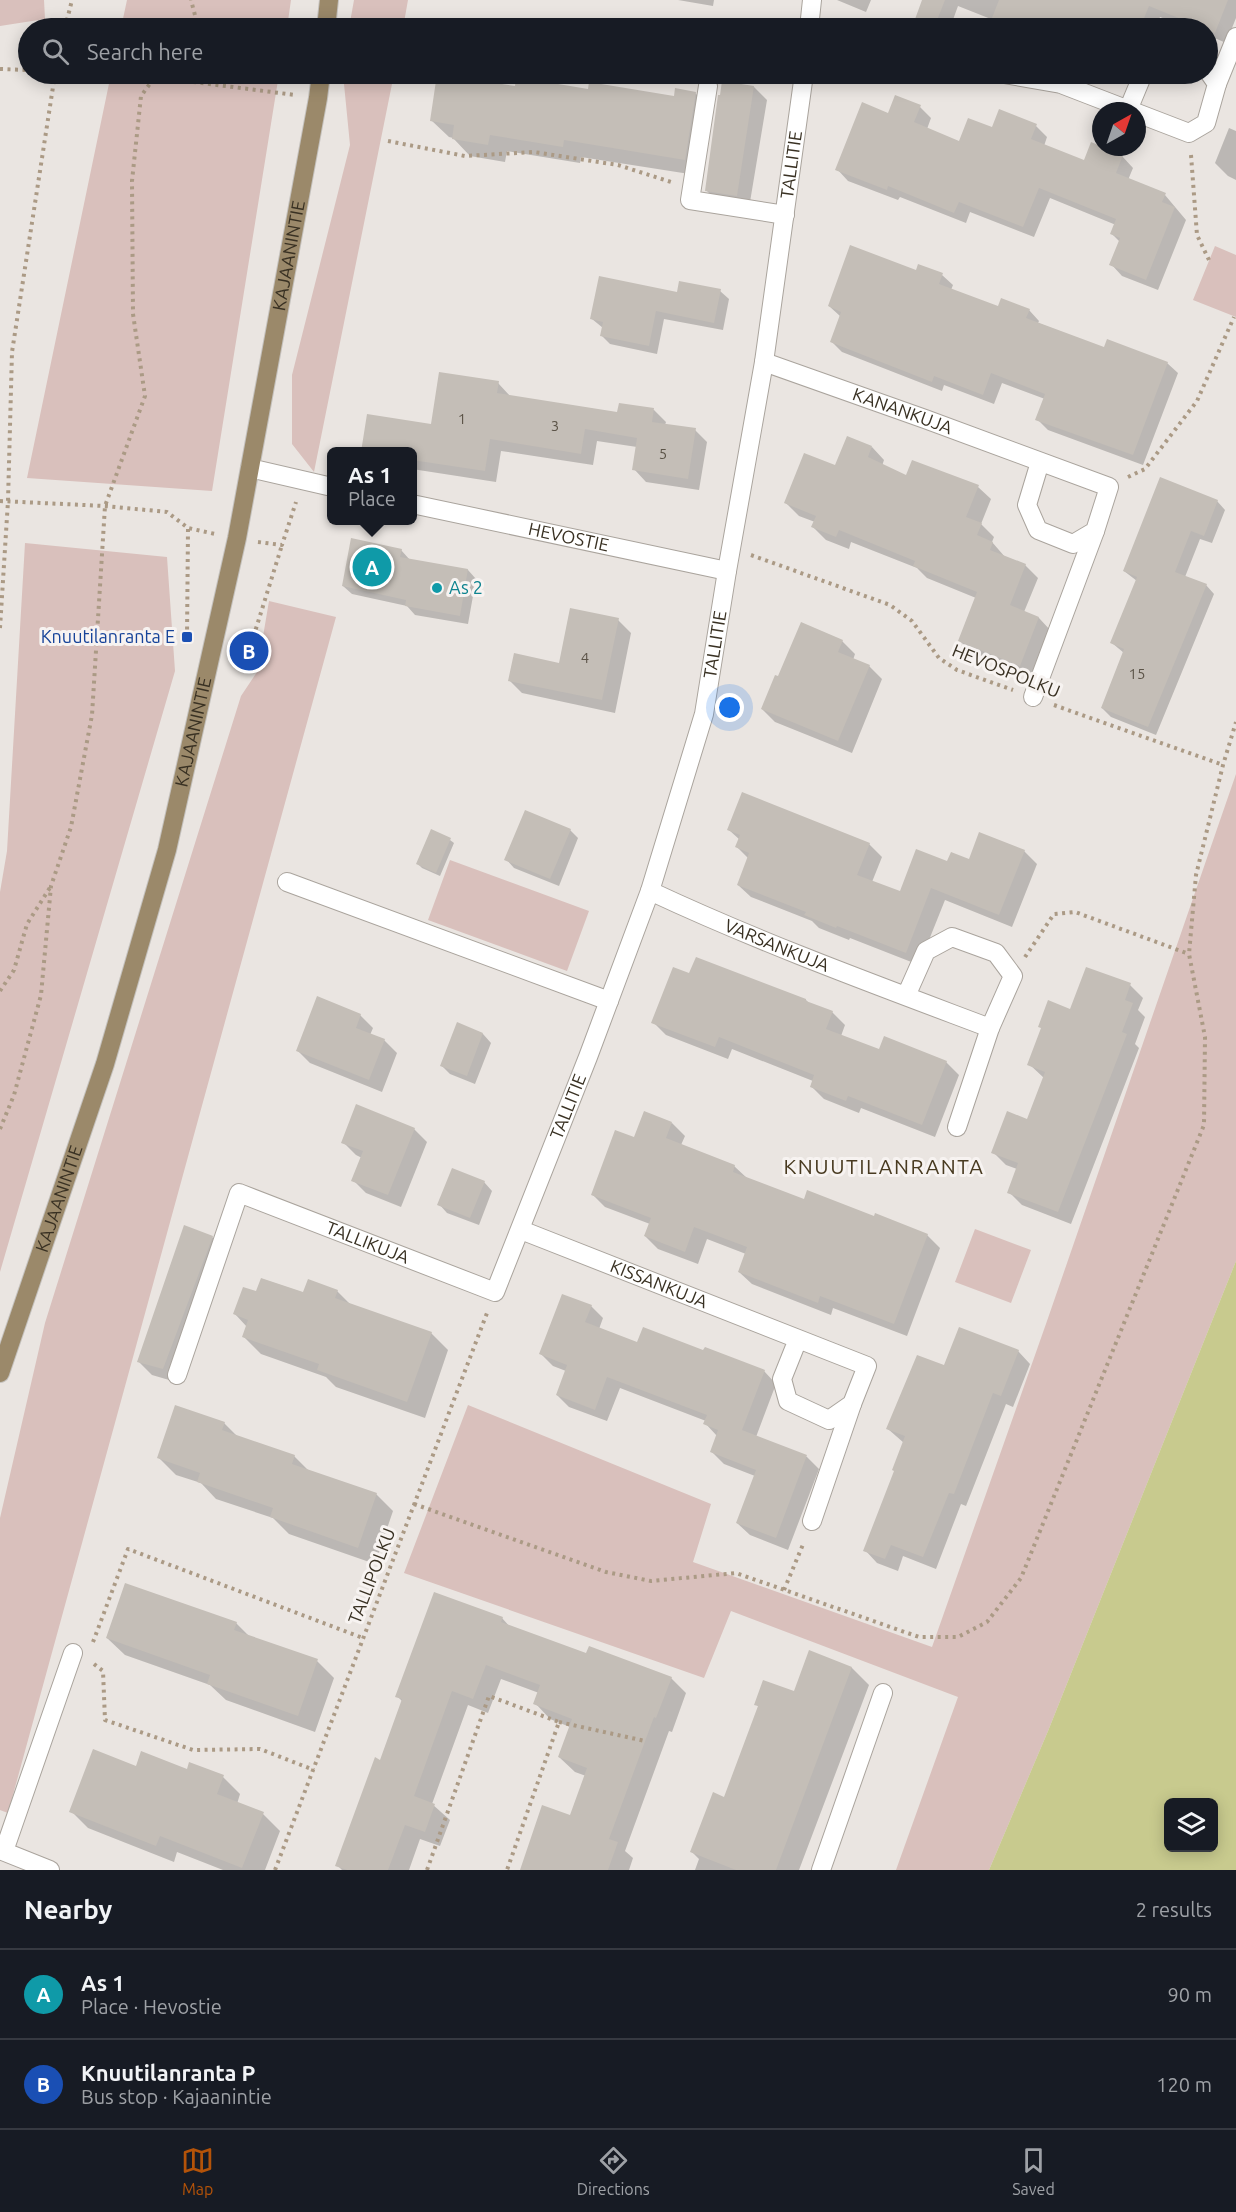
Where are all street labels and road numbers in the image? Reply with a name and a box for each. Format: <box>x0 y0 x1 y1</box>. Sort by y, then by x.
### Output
street label: TALLITIE <box>776 129 805 200</box>
street label: KAJAANINTIE <box>268 199 308 312</box>
street label: KANANKUJA <box>850 383 956 437</box>
street label: HEVOSTIE <box>527 518 611 555</box>
street label: TALLITIE <box>699 609 729 680</box>
street label: HEVOSPOLKU <box>950 639 1063 701</box>
street label: KAJAANINTIE <box>170 675 214 789</box>
street label: VARSANKUJA <box>722 914 833 975</box>
street label: TALLITIE <box>546 1071 589 1142</box>
street label: KAJAANINTIE <box>31 1142 86 1255</box>
street label: TALLIKUJA <box>323 1217 412 1267</box>
street label: KISSANKUJA <box>608 1255 711 1311</box>
street label: TALLIPOLKU <box>344 1525 398 1626</box>

